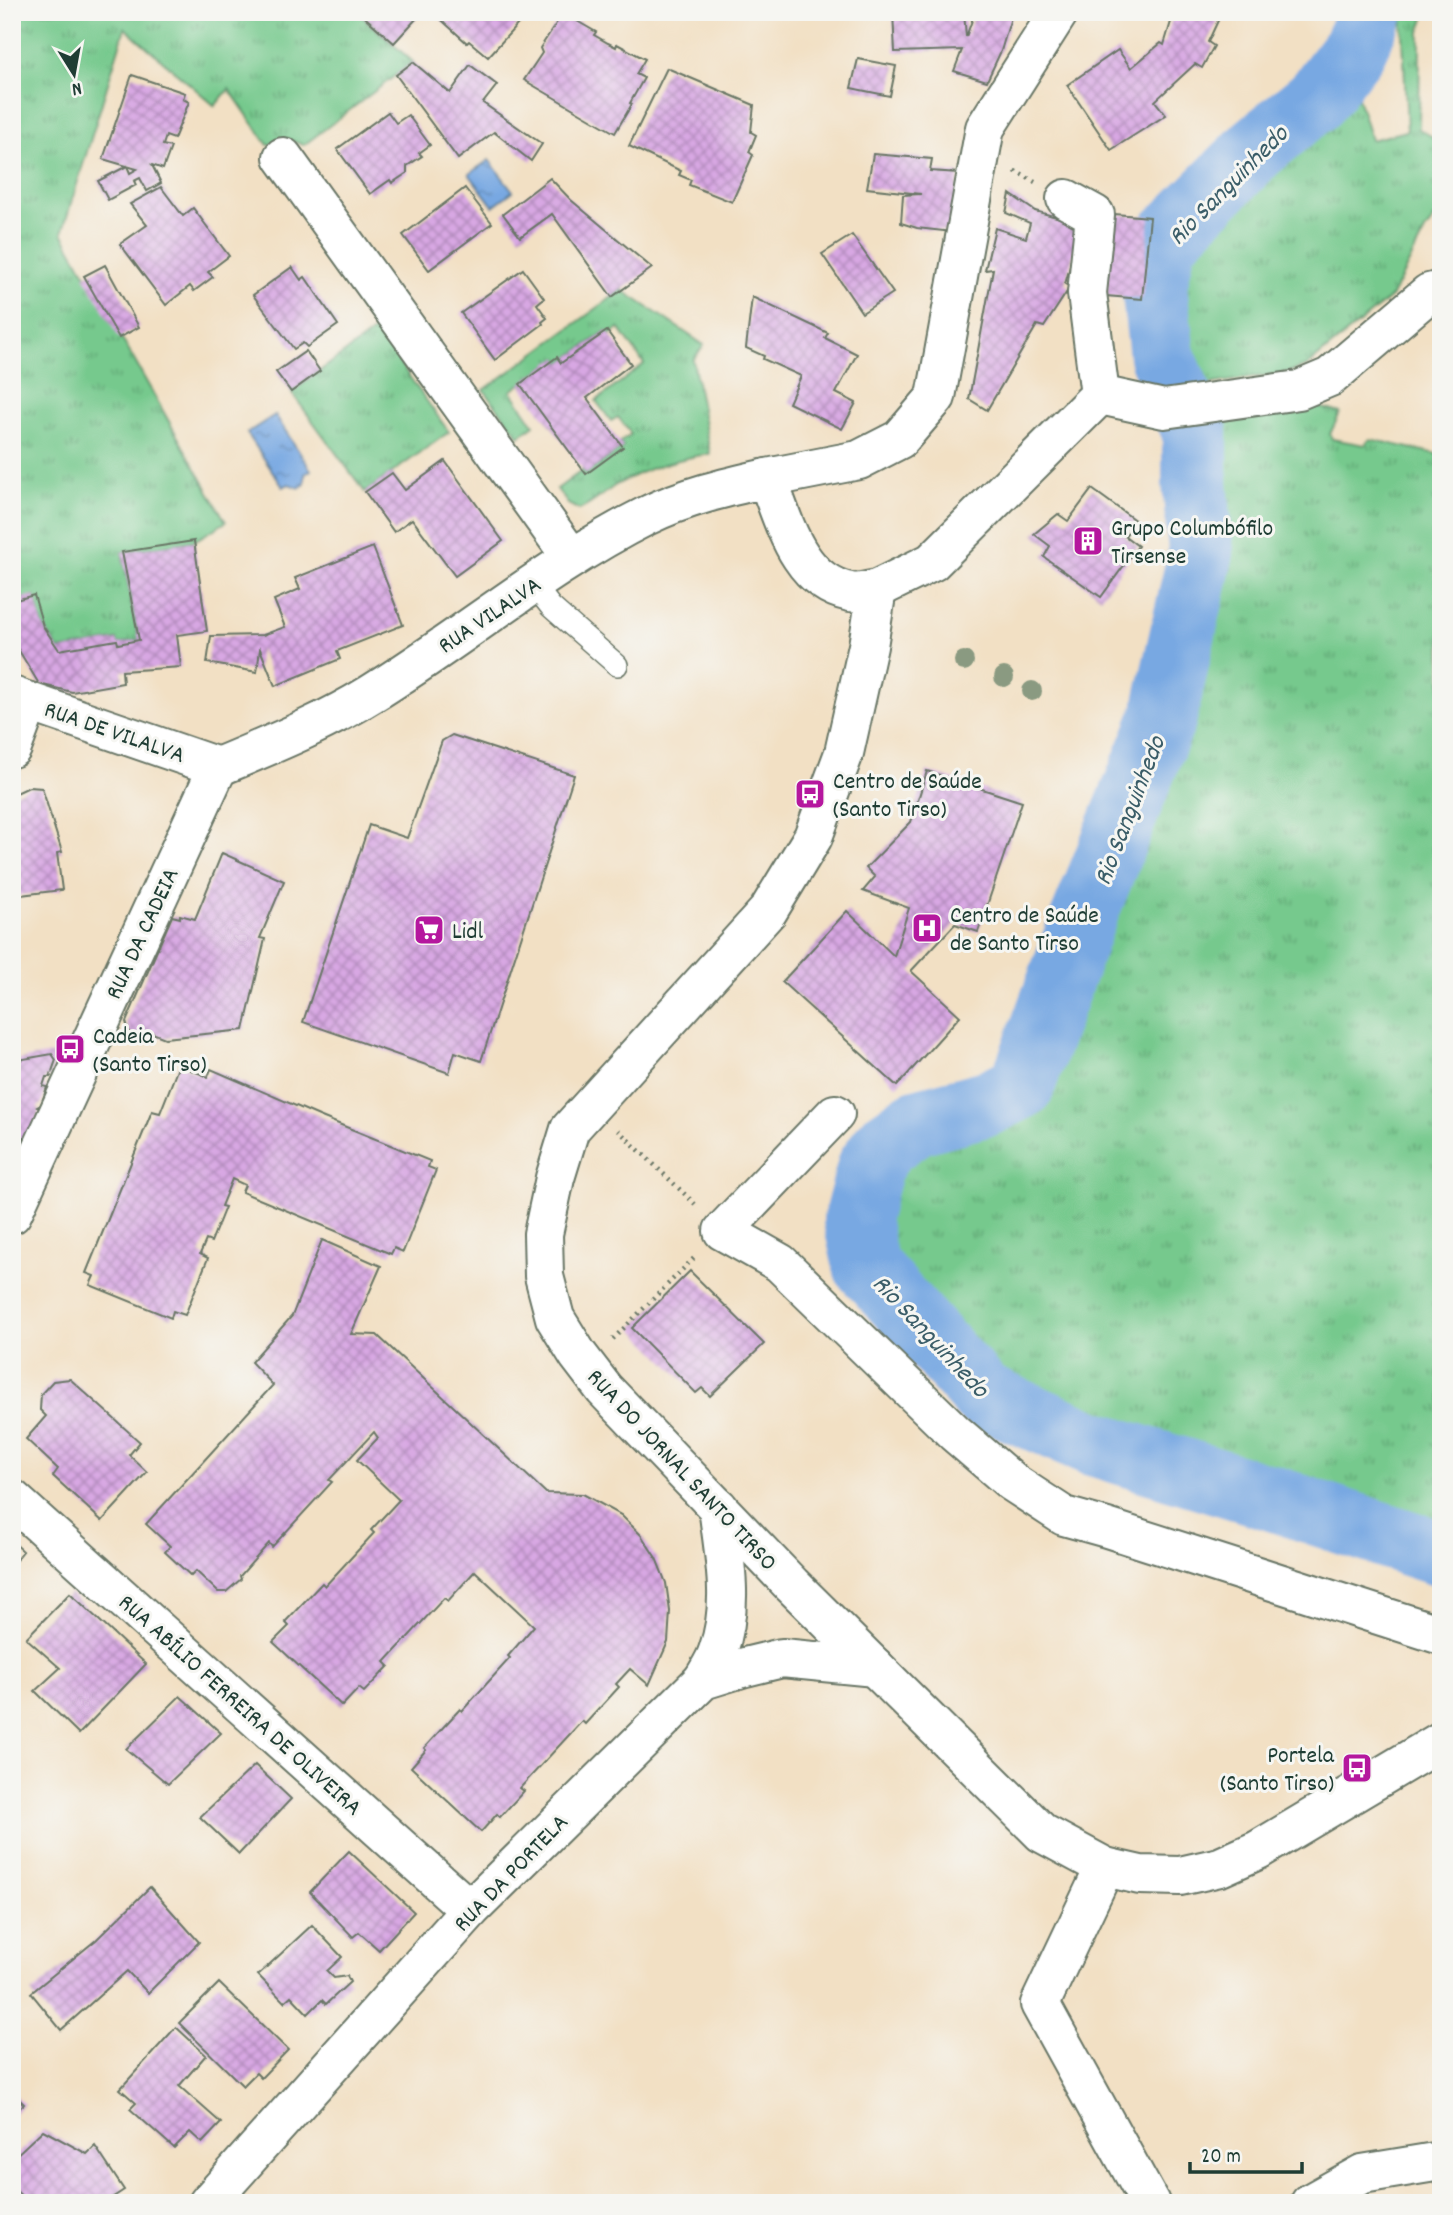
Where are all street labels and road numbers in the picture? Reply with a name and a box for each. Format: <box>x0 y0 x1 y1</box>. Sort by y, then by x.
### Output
street label: RUA VILALVA <box>432 569 549 664</box>
street label: RUA DE VILALVA <box>39 694 189 774</box>
street label: RUA DA CADEIA <box>98 863 189 1006</box>
street label: RUA DO JORNAL SANTO TIRSO <box>578 1362 784 1580</box>
street label: RUA ABÍLIO FERREIRA DE OLIVEIRA <box>110 1587 368 1825</box>
street label: RUA DA PORTELA <box>447 1807 577 1941</box>

